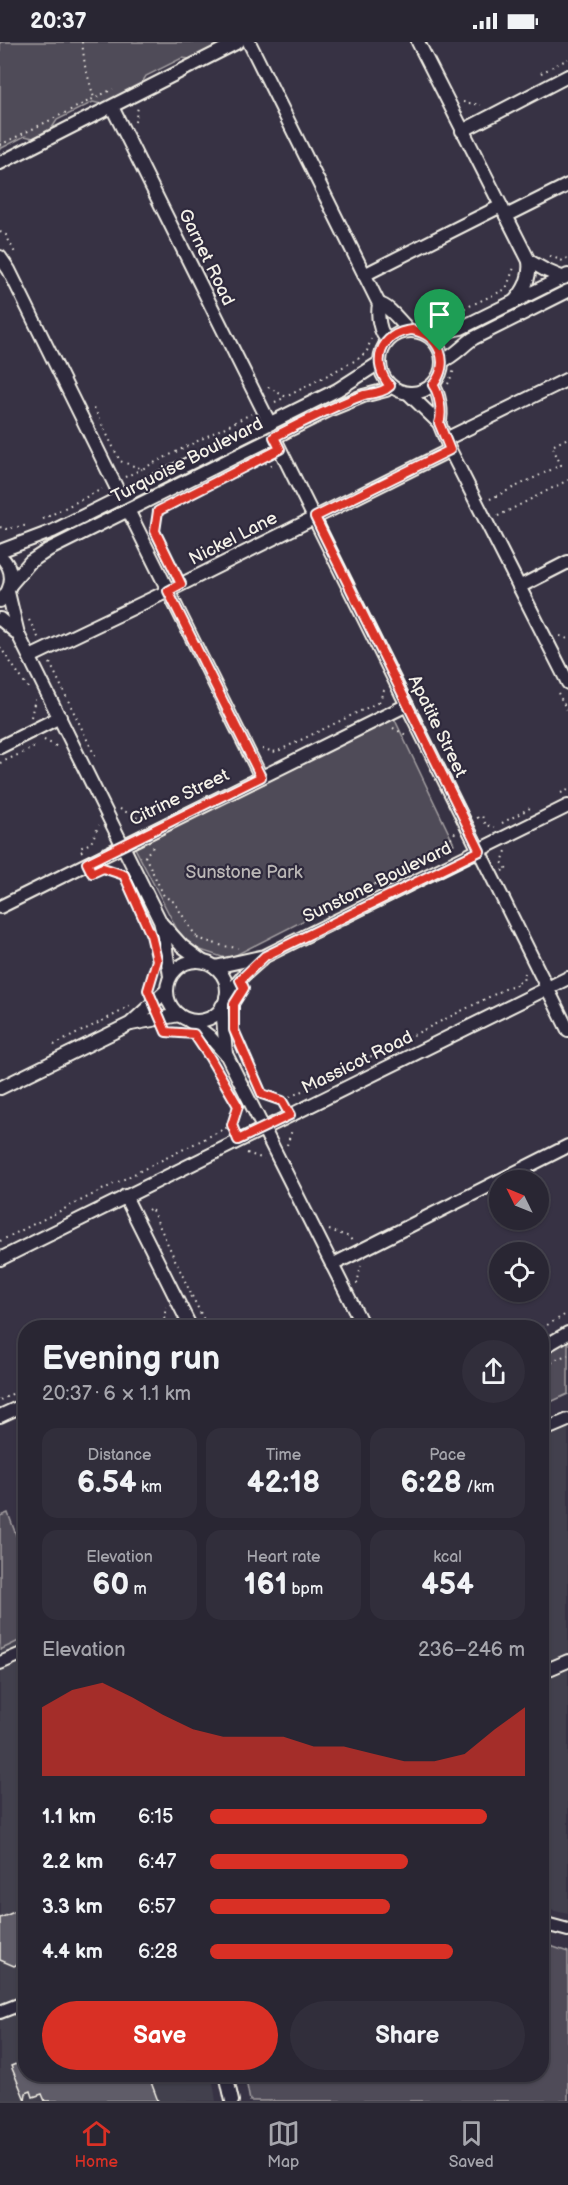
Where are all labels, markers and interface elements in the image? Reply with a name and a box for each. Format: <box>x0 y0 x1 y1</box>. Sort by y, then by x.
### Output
text: 20:37 <box>30 8 87 35</box>
street label: Garnet Road <box>174 205 239 309</box>
pin <box>414 289 465 351</box>
icon: arrive <box>423 298 456 331</box>
street label: Turquoise Boulevard <box>108 413 266 508</box>
street label: Nickel Lane <box>186 507 281 570</box>
street label: Apatite Street <box>404 672 472 781</box>
street label: Citrine Street <box>126 764 233 831</box>
street label: Sunstone Boulevard <box>299 837 455 928</box>
park label: Sunstone Park <box>186 862 303 883</box>
street label: Massicot Road <box>298 1026 416 1098</box>
north arrow <box>489 1170 549 1230</box>
map controls <box>489 1170 549 1302</box>
button: locate <box>489 1242 549 1302</box>
text: Evening run <box>42 1339 220 1379</box>
button: share <box>462 1340 525 1403</box>
text: 20:37 · 6 × 1.1 km <box>42 1382 191 1406</box>
text: Distance <box>88 1446 151 1465</box>
text: Time <box>266 1446 301 1465</box>
text: Pace <box>429 1446 466 1465</box>
text: 6.54 <box>77 1465 137 1501</box>
text: 42:18 <box>247 1465 320 1501</box>
text: 6:28 <box>400 1465 462 1501</box>
text: km <box>137 1478 162 1497</box>
text: /km <box>462 1478 495 1497</box>
text: Elevation <box>86 1548 153 1567</box>
text: Heart rate <box>247 1548 320 1567</box>
text: kcal <box>433 1548 462 1567</box>
text: 60 <box>92 1567 129 1603</box>
text: 161 <box>244 1567 287 1603</box>
text: 454 <box>421 1567 474 1603</box>
text: m <box>129 1580 147 1599</box>
text: bpm <box>287 1580 323 1599</box>
text: Elevation <box>42 1638 125 1662</box>
text: 236–246 m <box>418 1638 525 1662</box>
text: 1.1 km <box>42 1805 96 1829</box>
text: 6:15 <box>138 1805 173 1829</box>
text: 2.2 km <box>42 1850 103 1874</box>
text: 6:47 <box>138 1850 176 1874</box>
text: 3.3 km <box>42 1895 103 1919</box>
text: 6:57 <box>138 1895 176 1919</box>
text: 4.4 km <box>42 1940 103 1964</box>
text: 6:28 <box>138 1940 178 1964</box>
button: Save <box>42 2001 278 2070</box>
button: Share <box>290 2001 525 2070</box>
tab: Home <box>74 2117 118 2172</box>
tab: Map <box>267 2117 300 2172</box>
tab: Saved <box>449 2117 494 2172</box>

